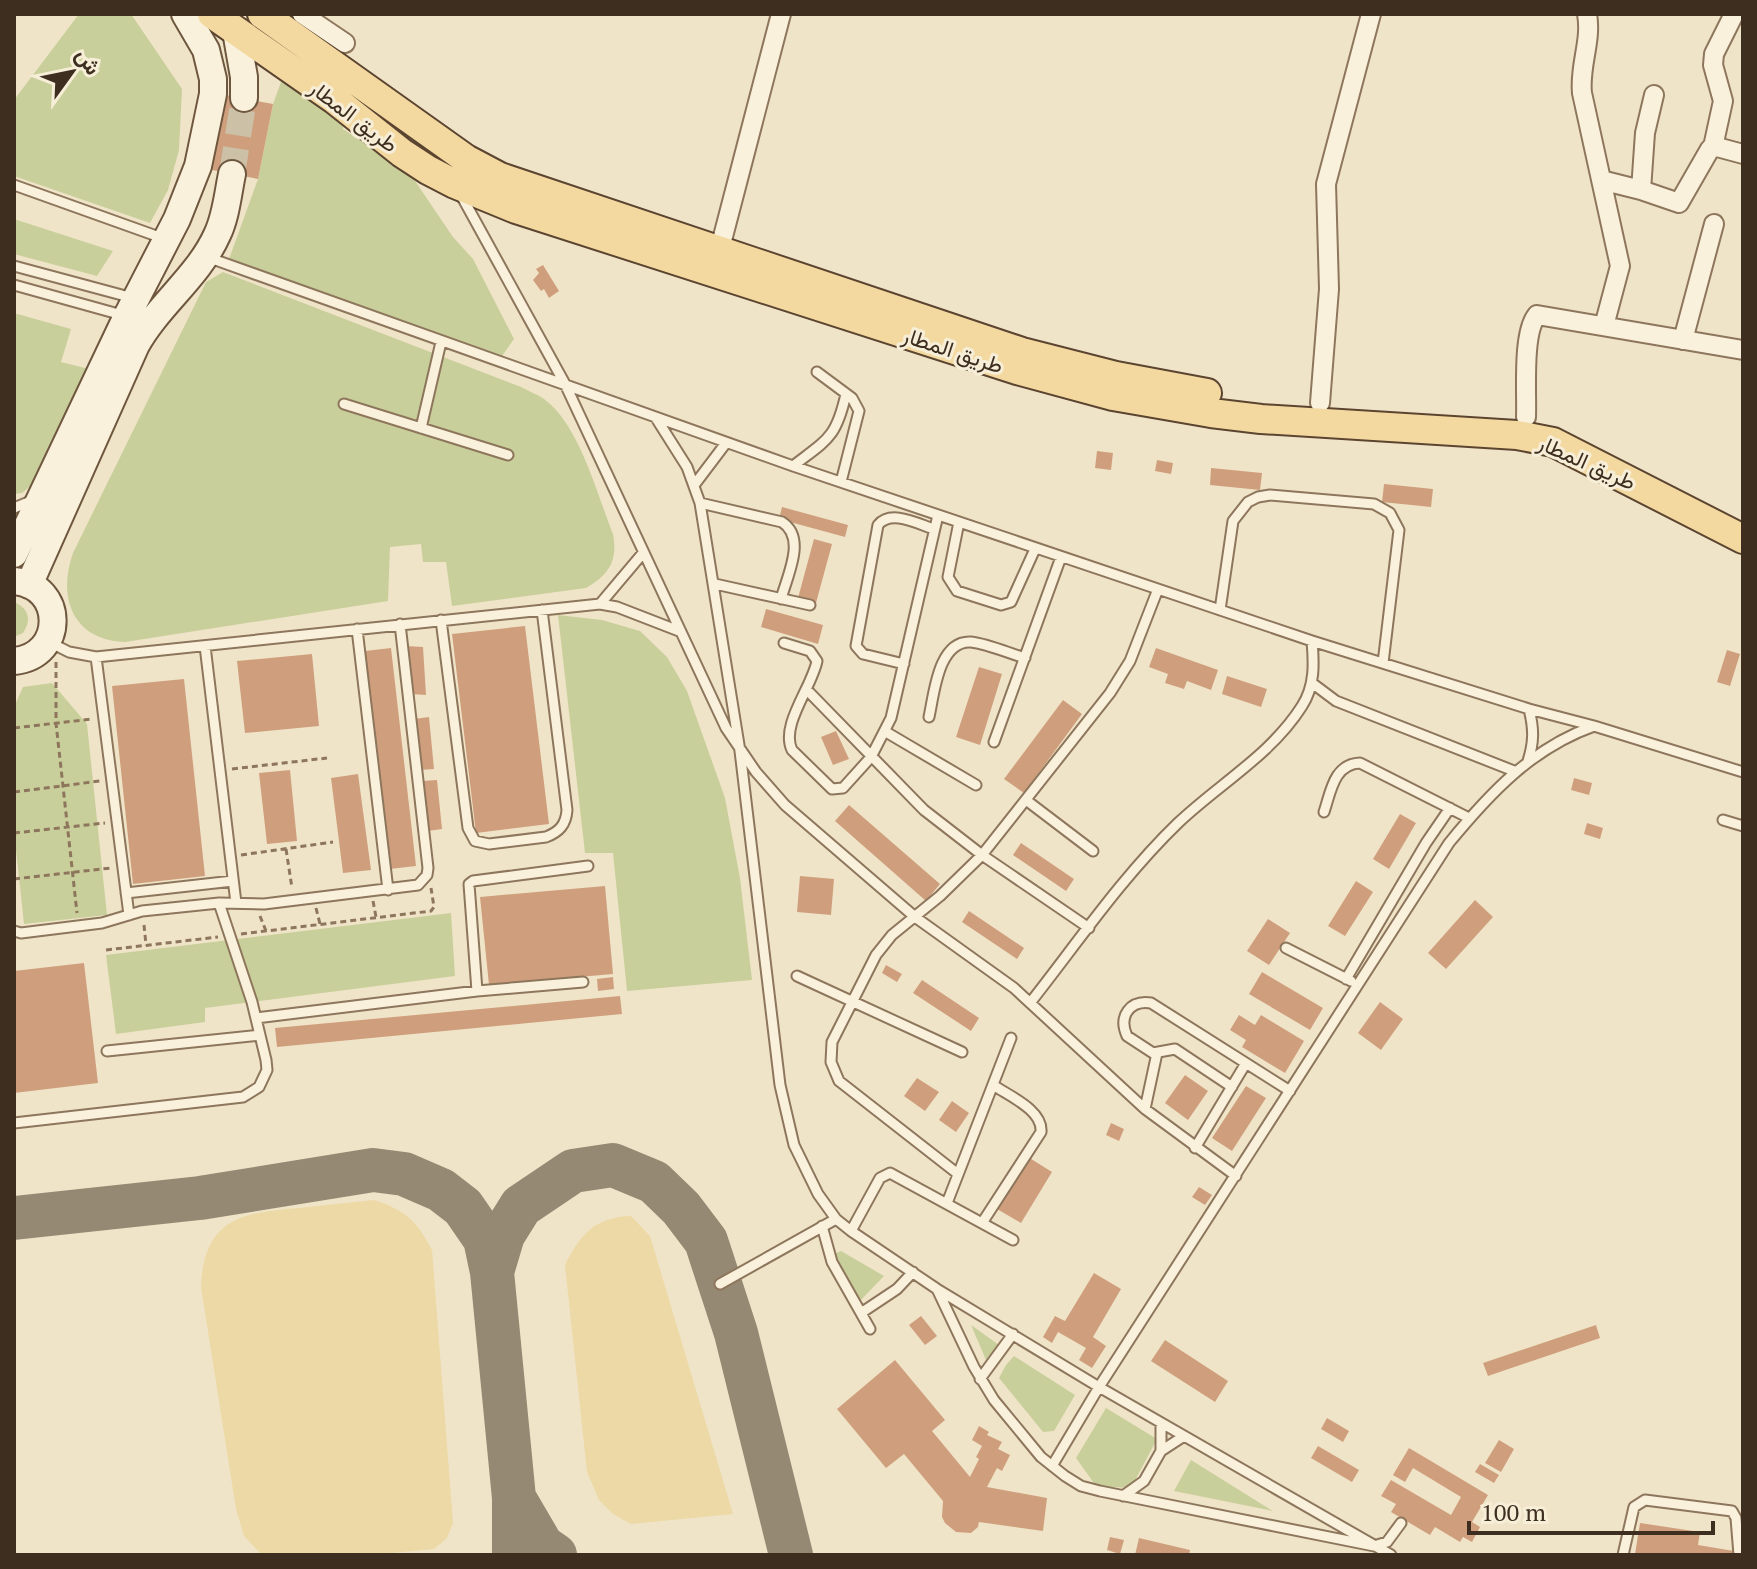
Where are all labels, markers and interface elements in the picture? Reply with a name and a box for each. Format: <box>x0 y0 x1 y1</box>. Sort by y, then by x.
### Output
north arrow <box>32 32 112 112</box>
text: ش <box>70 42 109 80</box>
street label: طريق المطار <box>303 72 405 159</box>
street label: طريق المطار <box>898 319 1007 379</box>
street label: طريق المطار <box>1533 427 1641 496</box>
scale bar <box>1469 1485 1713 1535</box>
text: 100 m <box>1481 1496 1546 1528</box>

